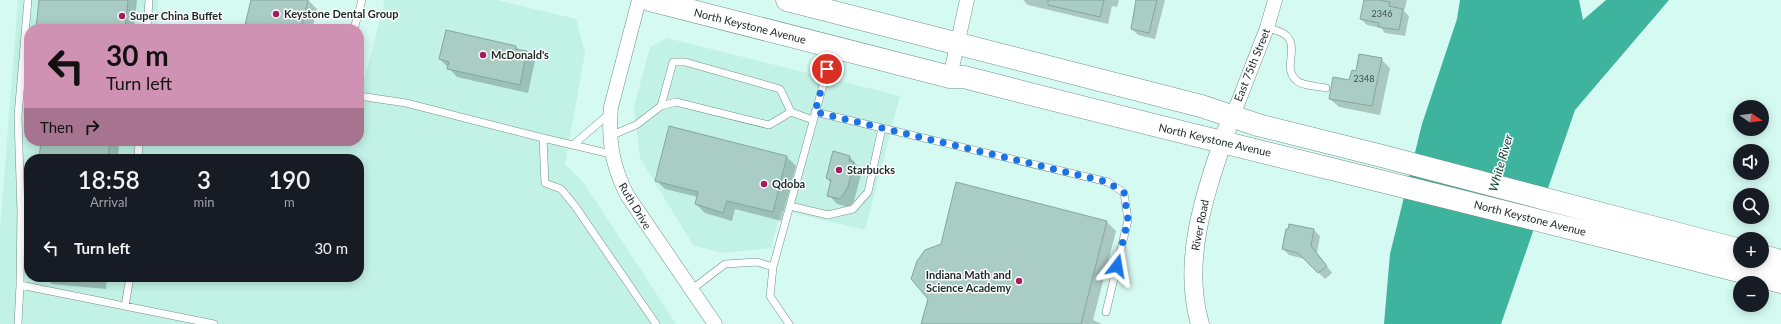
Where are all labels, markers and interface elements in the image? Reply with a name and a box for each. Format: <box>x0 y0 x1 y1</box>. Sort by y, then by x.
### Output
street label: North Keystone Avenue <box>693 5 808 46</box>
place label: Keystone Dental Group <box>284 7 398 20</box>
house number: 2346 <box>1372 8 1392 19</box>
place label: Super China Buffet <box>130 9 223 22</box>
marker: Keystone Dental Group <box>271 9 281 19</box>
marker: Super China Buffet <box>117 11 127 21</box>
street label: East 75th Street <box>1231 26 1272 103</box>
text: 30 m <box>106 38 169 72</box>
icon: left <box>40 40 92 92</box>
place label: McDonald's <box>491 48 549 61</box>
marker: McDonald's <box>478 50 488 60</box>
pin <box>810 52 844 86</box>
icon: arrive <box>816 58 838 80</box>
text: Turn left <box>106 72 172 94</box>
house number: 2348 <box>1354 73 1374 84</box>
north arrow <box>1733 100 1769 136</box>
map controls <box>1733 100 1769 312</box>
icon: right <box>81 116 103 138</box>
text: Then <box>40 118 73 136</box>
street label: North Keystone Avenue <box>1158 120 1273 159</box>
water label: White River <box>1485 132 1516 193</box>
button: sound <box>1733 144 1769 180</box>
place label: Starbucks <box>847 163 895 176</box>
text: 18:58 <box>78 165 140 194</box>
text: 3 <box>197 165 211 194</box>
text: 190 <box>268 165 310 194</box>
marker: Starbucks <box>834 165 844 175</box>
place label: Qdoba <box>772 177 805 190</box>
marker: Qdoba <box>759 179 769 189</box>
street label: Ruth Drive <box>616 180 654 232</box>
button: search <box>1733 188 1769 224</box>
text: Arrival <box>90 194 127 210</box>
text: min <box>193 194 215 210</box>
text: m <box>284 194 295 210</box>
street label: North Keystone Avenue <box>1473 197 1588 238</box>
street label: River Road <box>1188 198 1211 252</box>
button: + <box>1733 232 1769 268</box>
icon: left <box>40 237 62 259</box>
text: Turn left <box>74 239 130 257</box>
text: 30 m <box>314 239 348 257</box>
position arrow <box>1096 245 1138 287</box>
place label: Indiana Math and Science Academy <box>926 268 1011 294</box>
marker: Indiana Math and Science Academy <box>1014 276 1024 286</box>
button: − <box>1733 276 1769 312</box>

